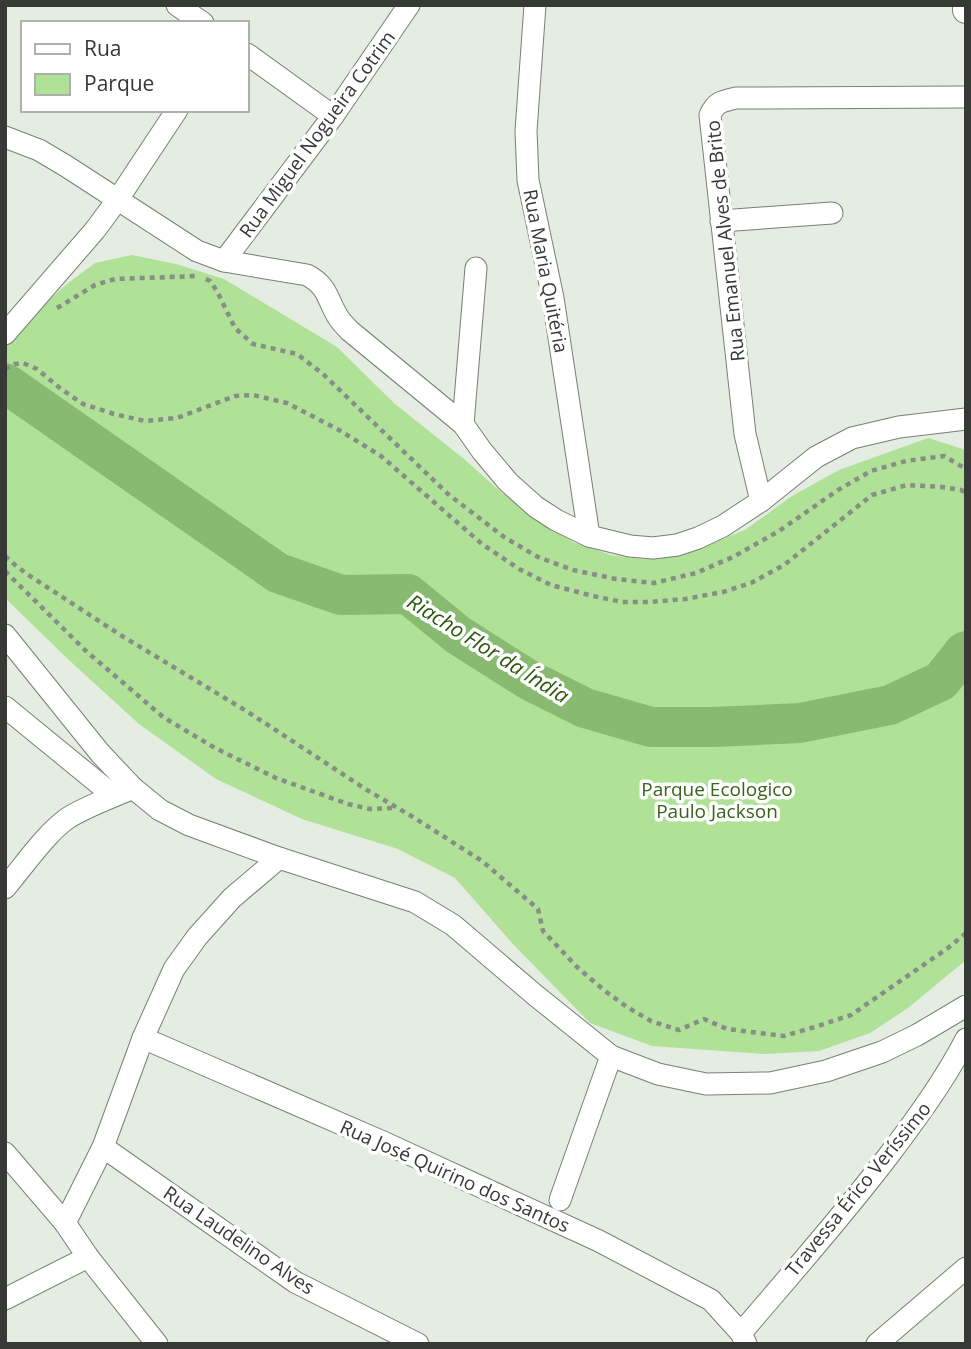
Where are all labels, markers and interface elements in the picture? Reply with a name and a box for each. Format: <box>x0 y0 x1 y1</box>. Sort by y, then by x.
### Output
legend <box>21 21 248 112</box>
street label: Rua Miguel Nogueira Cotrim <box>233 25 401 243</box>
text: Rua <box>84 34 122 62</box>
text: Parque <box>84 69 154 97</box>
street label: Rua Emanuel Alves de Brito <box>699 119 751 363</box>
street label: Rua Maria Quitéria <box>517 187 575 355</box>
water label: Riacho Flor da Índia <box>402 587 575 709</box>
park label: Parque Ecologico Paulo Jackson <box>641 776 793 824</box>
street label: Travessa Érico Veríssimo <box>779 1096 937 1282</box>
street label: Rua José Quirino dos Santos <box>336 1114 574 1238</box>
street label: Rua Laudelino Alves <box>158 1180 320 1300</box>

